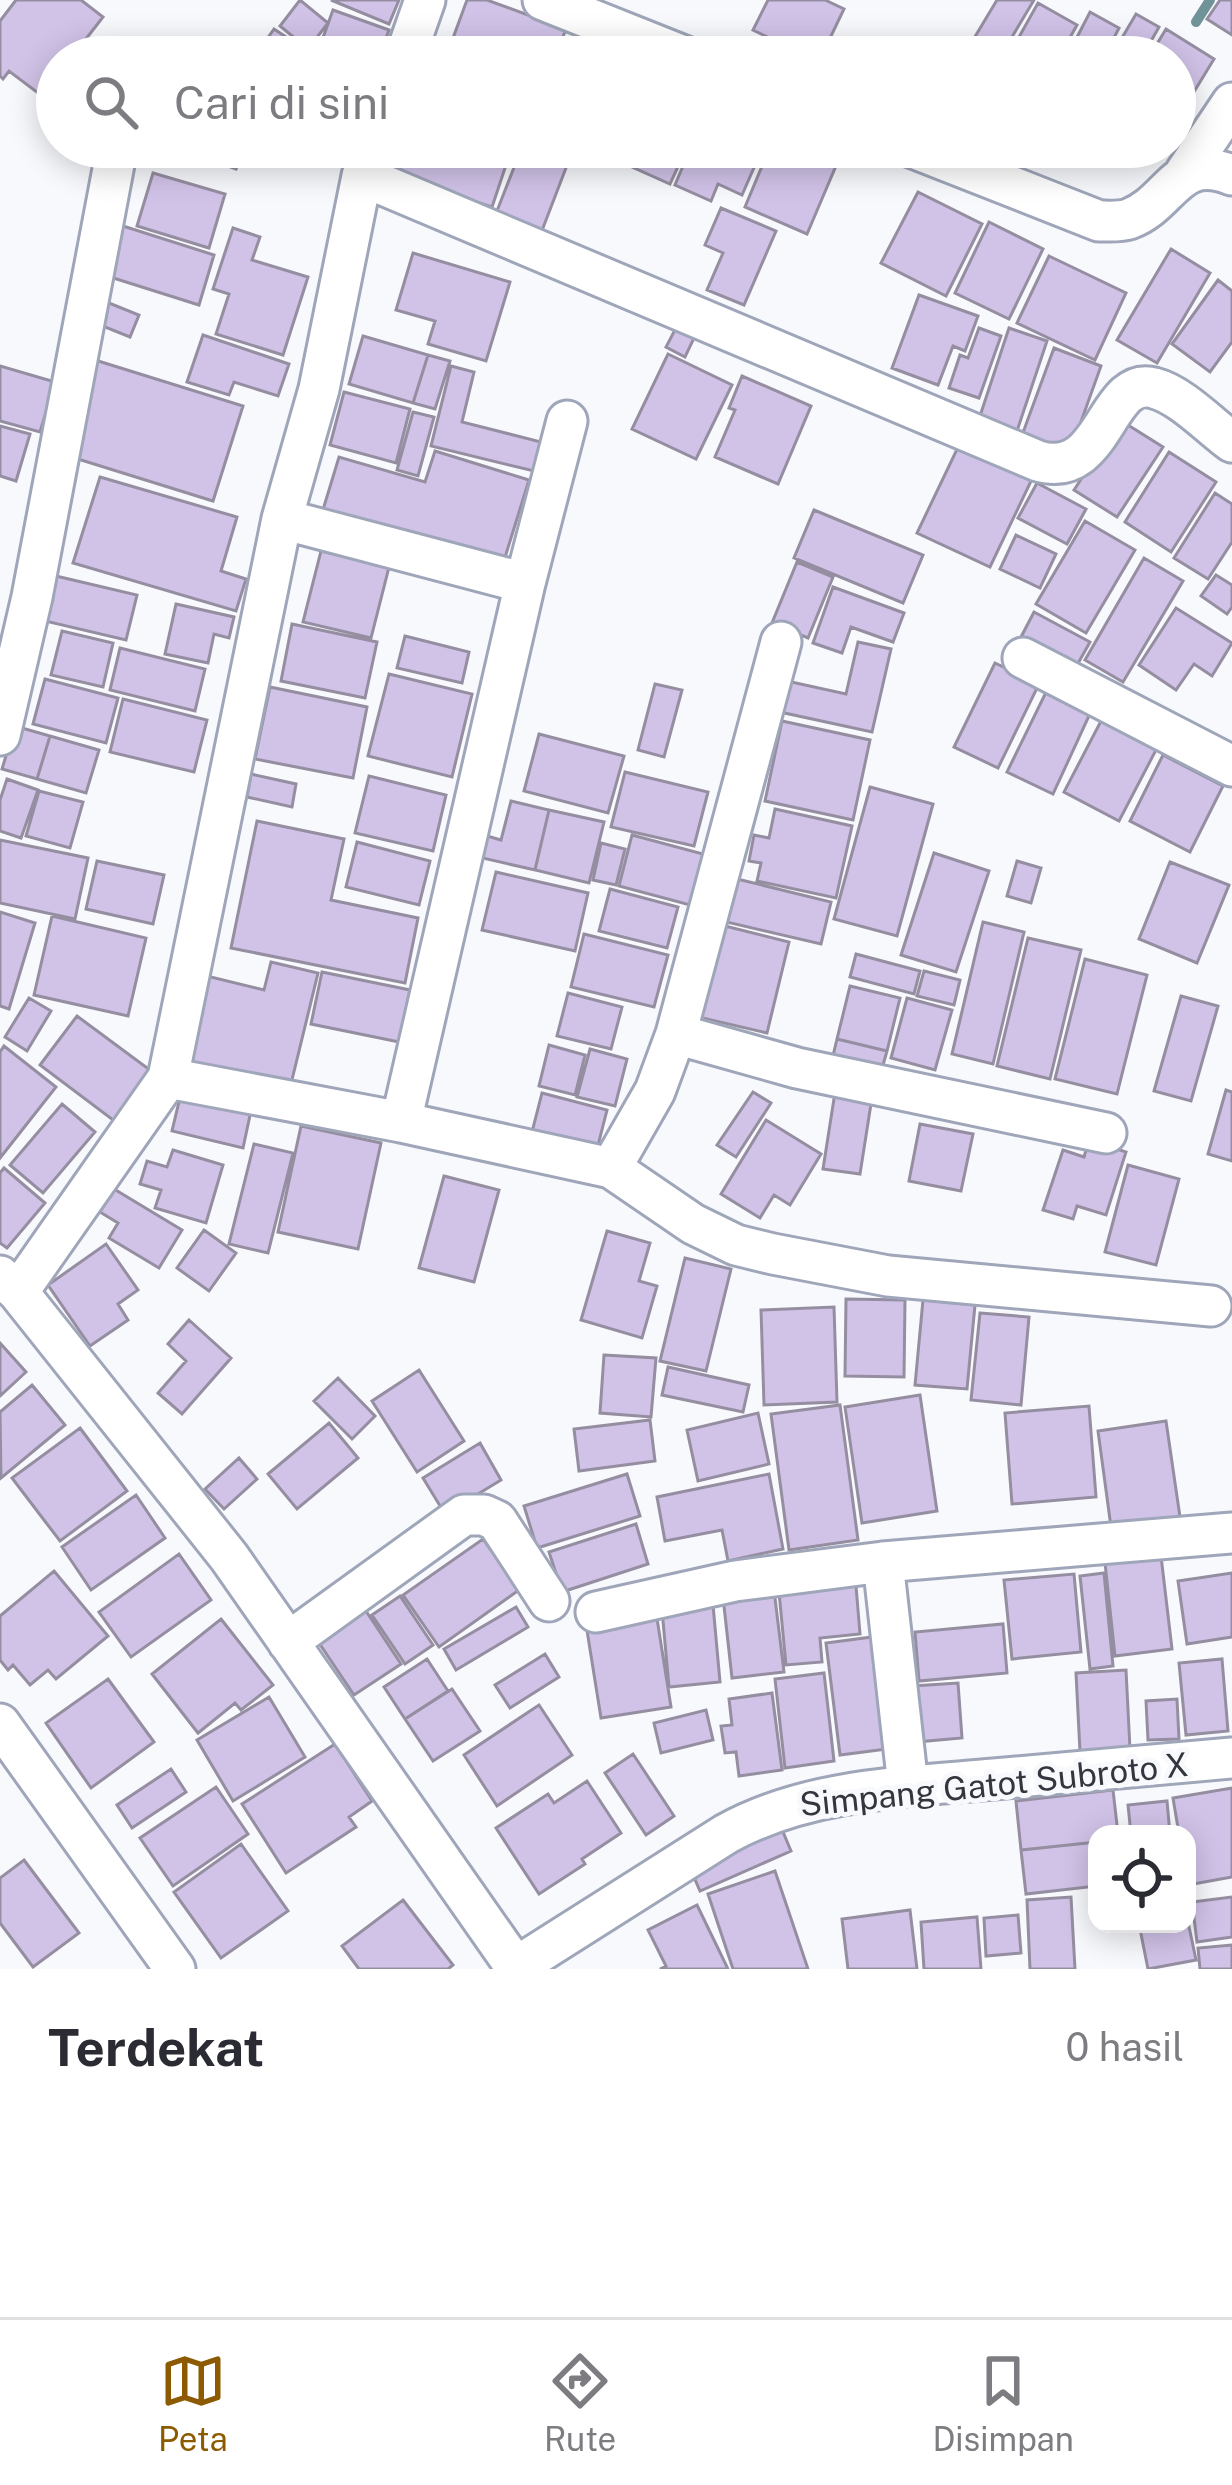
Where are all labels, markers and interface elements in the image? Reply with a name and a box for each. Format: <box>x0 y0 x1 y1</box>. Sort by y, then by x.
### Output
search box <box>36 36 1196 168</box>
icon: search <box>78 69 144 135</box>
text: Cari di sini <box>174 76 389 129</box>
street label: Simpang Gatot Subroto X <box>798 1745 1190 1823</box>
map controls <box>1088 1825 1196 1933</box>
button: locate <box>1088 1825 1196 1933</box>
text: Terdekat <box>48 2018 264 2077</box>
text: 0 hasil <box>1065 2024 1184 2070</box>
tab: Peta <box>158 2348 228 2458</box>
tab: Rute <box>544 2348 616 2458</box>
tab: Disimpan <box>932 2348 1074 2458</box>

